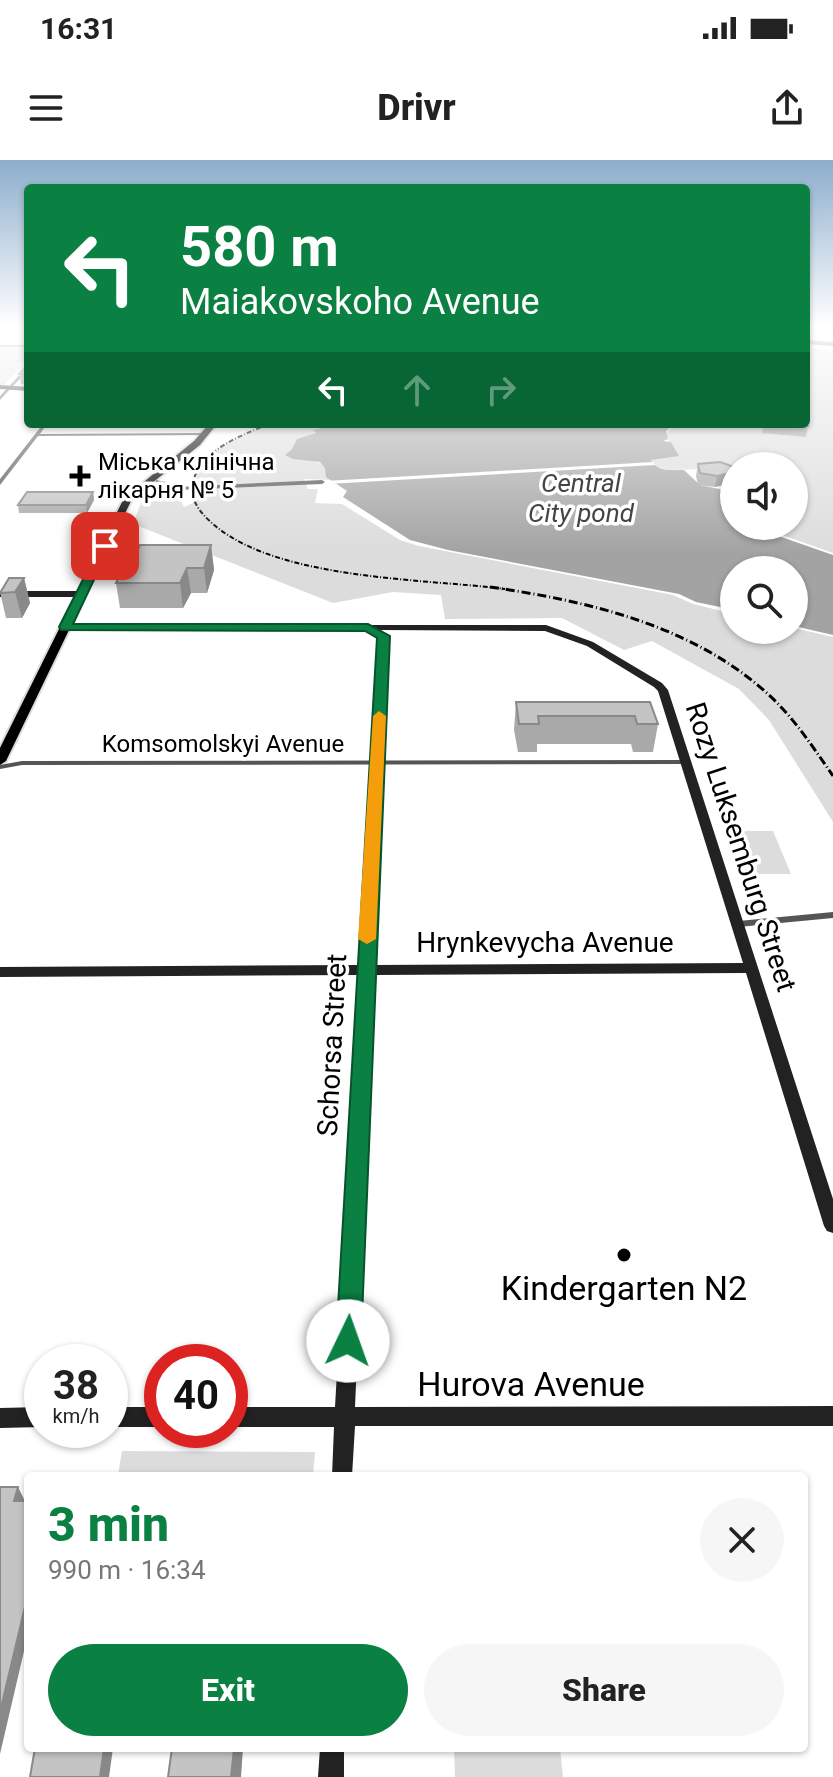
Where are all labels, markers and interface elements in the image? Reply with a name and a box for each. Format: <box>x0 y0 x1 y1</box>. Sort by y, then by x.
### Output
text: 16:31 <box>40 11 117 46</box>
icon: menu <box>24 86 68 130</box>
icon: share <box>765 86 809 130</box>
text: Drivr <box>377 87 456 129</box>
text: 580 m <box>180 214 339 280</box>
icon: left <box>48 216 152 320</box>
text: Maiakovskoho Avenue <box>180 281 540 323</box>
icon: left <box>311 368 355 412</box>
icon: ahead <box>395 368 439 412</box>
icon: right <box>479 368 523 412</box>
place label: Міська клінічна лікарня № 5 <box>98 448 275 504</box>
map controls <box>720 452 808 644</box>
button: sound <box>720 452 808 540</box>
marker: Міська клінічна лікарня № 5 <box>69 465 91 487</box>
water label: Central City pond <box>528 468 635 528</box>
pin <box>71 512 139 580</box>
icon: arrive <box>83 524 127 568</box>
button: search <box>720 556 808 644</box>
street label: Rozy Luksemburg Street <box>679 698 803 996</box>
street label: Komsomolskyi Avenue <box>102 730 344 758</box>
street label: Hrynkevycha Avenue <box>416 926 674 959</box>
street label: Schorsa Street <box>311 953 353 1137</box>
marker: Kindergarten N2 <box>615 1246 633 1264</box>
place label: Kindergarten N2 <box>501 1268 747 1308</box>
position arrow <box>306 1299 390 1383</box>
speed limit sign: 40 <box>144 1344 248 1448</box>
text: 38 <box>53 1362 99 1409</box>
street label: Hurova Avenue <box>417 1364 645 1404</box>
text: km/h <box>53 1404 99 1428</box>
text: 3 min <box>48 1496 169 1553</box>
button: close <box>700 1498 784 1582</box>
text: 990 m · 16:34 <box>48 1555 206 1585</box>
button: Exit <box>48 1644 408 1736</box>
button: Share <box>424 1644 784 1736</box>

